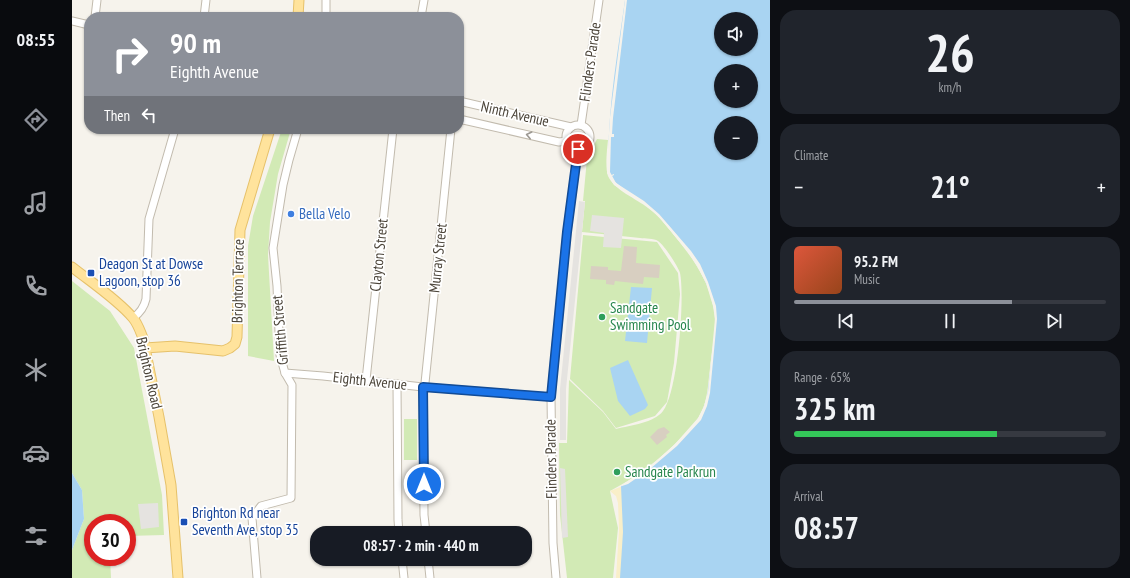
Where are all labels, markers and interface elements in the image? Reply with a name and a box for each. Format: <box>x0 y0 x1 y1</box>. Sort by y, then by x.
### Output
map controls <box>714 12 758 160</box>
button: sound <box>714 12 758 56</box>
text: 26 <box>925 19 975 86</box>
street label: Flinders Parade <box>575 21 604 103</box>
text: 90 m <box>170 24 221 61</box>
text: 08:55 <box>17 28 55 51</box>
icon: right <box>104 28 156 80</box>
text: Eighth Avenue <box>170 60 259 83</box>
button: + <box>714 64 758 108</box>
text: km/h <box>938 79 962 96</box>
street label: Ninth Avenue <box>479 96 551 131</box>
icon: left <box>138 104 160 126</box>
icon: directions <box>22 106 50 134</box>
text: Then <box>104 106 130 125</box>
button: − <box>714 116 758 160</box>
one-way arrow <box>526 132 532 140</box>
pin <box>561 132 595 166</box>
icon: arrive <box>567 138 589 160</box>
text: Climate <box>794 147 828 164</box>
text: 21° <box>930 167 970 206</box>
text: − <box>794 173 803 201</box>
text: + <box>1097 173 1106 201</box>
icon: music <box>22 189 50 217</box>
place label: Bella Velo <box>299 204 350 223</box>
marker: Bella Velo <box>286 209 296 219</box>
street label: Clayton Street <box>365 217 392 292</box>
street label: Murray Street <box>424 222 451 294</box>
street label: Brighton Terrace <box>227 239 248 323</box>
text: 95.2 FM <box>854 252 898 271</box>
place label: Deagon St at Dowse Lagoon, stop 36 <box>99 254 203 290</box>
marker: Deagon St at Dowse Lagoon, stop 36 <box>86 268 96 278</box>
text: Music <box>854 271 880 288</box>
icon: phone <box>22 272 50 300</box>
street label: Griffith Street <box>267 294 292 366</box>
place label: Sandgate Swimming Pool <box>610 298 691 334</box>
icon: previous <box>835 310 857 332</box>
icon: pause <box>939 310 961 332</box>
icon: next <box>1043 310 1065 332</box>
marker: Sandgate Swimming Pool <box>597 312 607 322</box>
street label: Brighton Road <box>132 335 167 411</box>
icon: climate <box>22 356 50 384</box>
street label: Eighth Avenue <box>332 367 408 394</box>
text: Range · 65% <box>794 369 850 386</box>
text: 325 km <box>794 389 875 428</box>
street label: Flinders Parade <box>540 419 561 499</box>
icon: car <box>22 439 50 467</box>
place label: Sandgate Parkrun <box>625 462 716 481</box>
position arrow <box>403 463 445 505</box>
marker: Sandgate Parkrun <box>612 467 622 477</box>
text: Arrival <box>794 488 823 505</box>
place label: Brighton Rd near Seventh Ave, stop 35 <box>192 503 299 539</box>
text: 08:57 <box>794 508 859 547</box>
speed limit sign: 30 <box>84 514 136 566</box>
marker: Brighton Rd near Seventh Ave, stop 35 <box>179 517 189 527</box>
icon: filters <box>22 522 50 550</box>
text: 08:57 · 2 min · 440 m <box>363 536 479 555</box>

